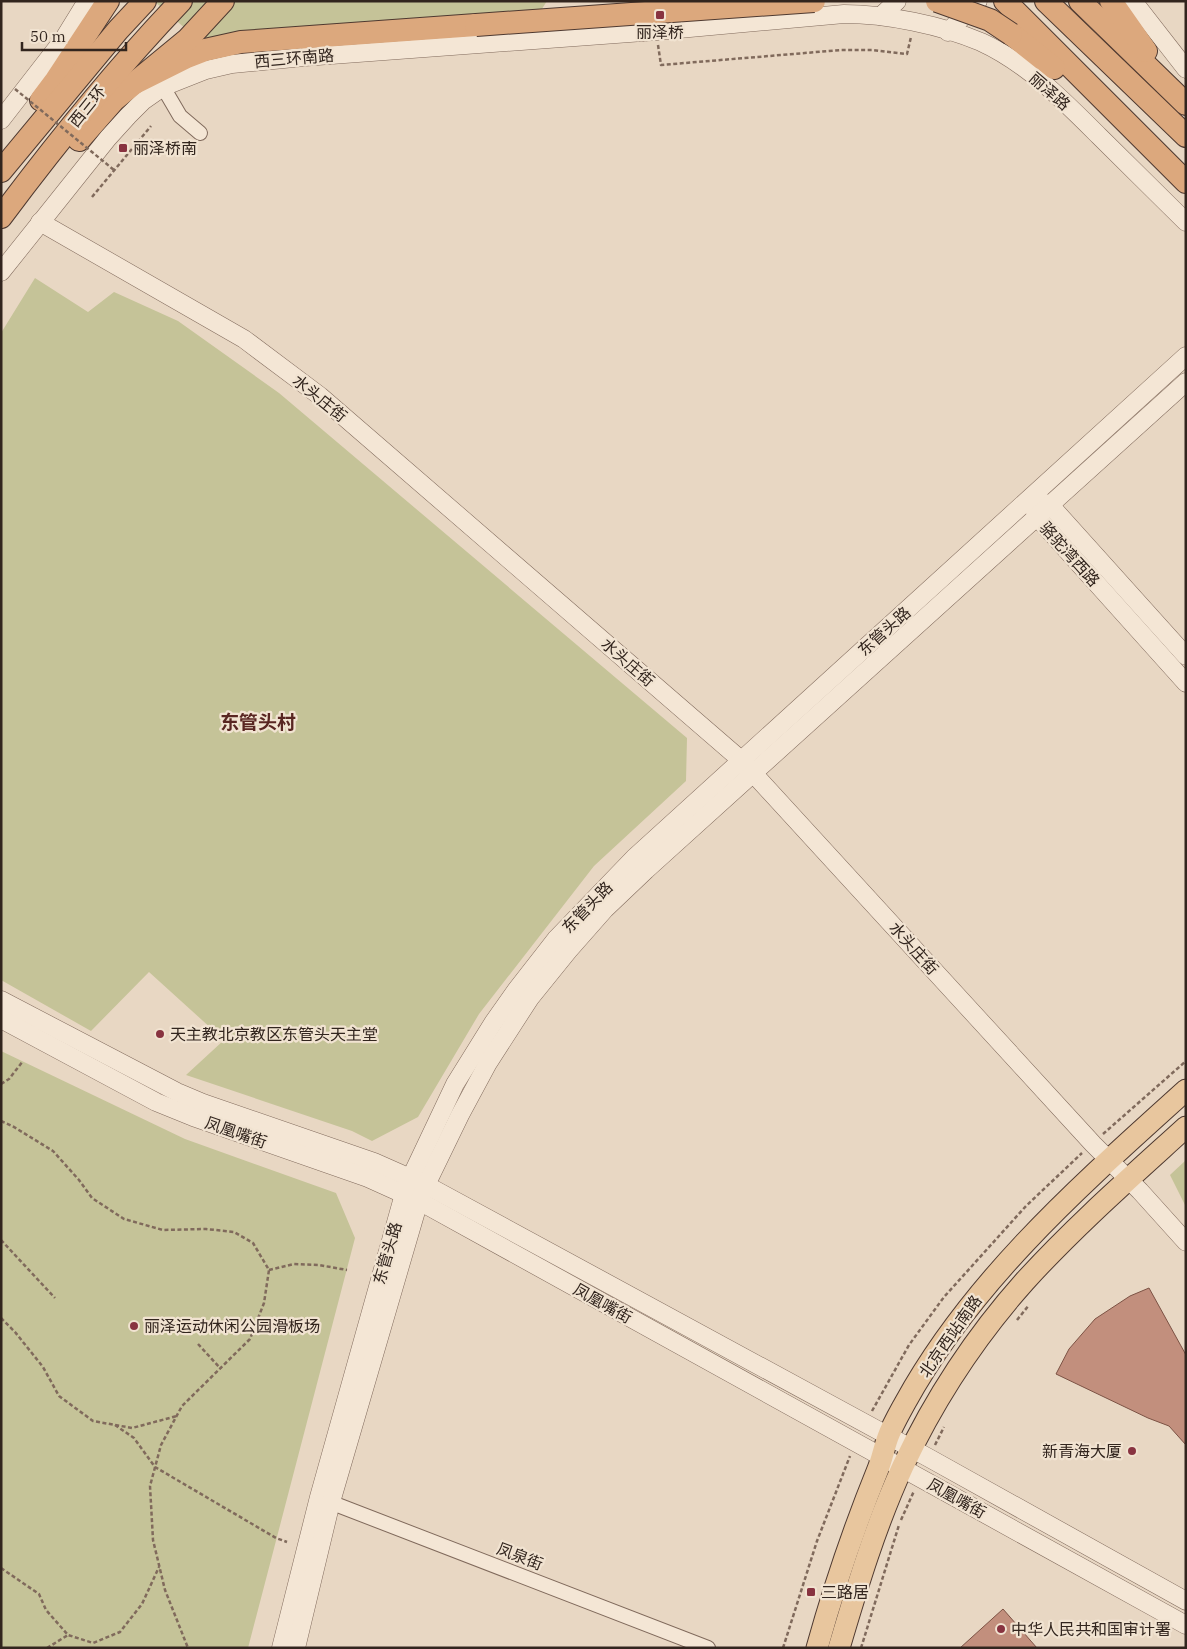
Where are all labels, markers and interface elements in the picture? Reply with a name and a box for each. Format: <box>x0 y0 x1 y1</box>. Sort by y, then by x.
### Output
marker: 丽泽桥 <box>654 9 666 21</box>
scale bar <box>22 20 126 52</box>
place label: 丽泽桥 <box>636 22 684 42</box>
text: 50 m <box>30 27 66 46</box>
street label: 西三环南路 <box>253 45 335 71</box>
street label: 丽泽路 <box>1025 68 1075 114</box>
street label: 西三环 <box>64 81 110 131</box>
place label: 丽泽桥南 <box>133 138 197 158</box>
marker: 丽泽桥南 <box>117 142 129 154</box>
street label: 水头庄街 <box>289 370 351 426</box>
street label: 骆驼湾西路 <box>1036 518 1104 590</box>
street label: 东管头路 <box>854 602 914 660</box>
street label: 水头庄街 <box>597 633 659 691</box>
district label: 东管头村 <box>220 710 296 734</box>
street label: 东管头路 <box>558 877 616 937</box>
street label: 水头庄街 <box>885 918 943 978</box>
place label: 天主教北京教区东管头天主堂 <box>170 1024 378 1044</box>
marker: 天主教北京教区东管头天主堂 <box>154 1028 166 1040</box>
street label: 凤凰嘴街 <box>202 1112 270 1152</box>
street label: 东管头路 <box>369 1219 405 1287</box>
street label: 凤凰嘴街 <box>570 1279 636 1327</box>
street label: 北京西站南路 <box>914 1291 986 1381</box>
place label: 丽泽运动休闲公园滑板场 <box>144 1316 320 1336</box>
marker: 丽泽运动休闲公园滑板场 <box>128 1320 140 1332</box>
place label: 新青海大厦 <box>1042 1441 1122 1461</box>
marker: 新青海大厦 <box>1126 1445 1138 1457</box>
street label: 凤凰嘴街 <box>924 1474 990 1522</box>
street label: 凤泉街 <box>494 1538 546 1574</box>
place label: 三路居 <box>821 1582 869 1602</box>
marker: 三路居 <box>805 1586 817 1598</box>
place label: 中华人民共和国审计署 <box>1011 1619 1171 1639</box>
marker: 中华人民共和国审计署 <box>995 1623 1007 1635</box>

